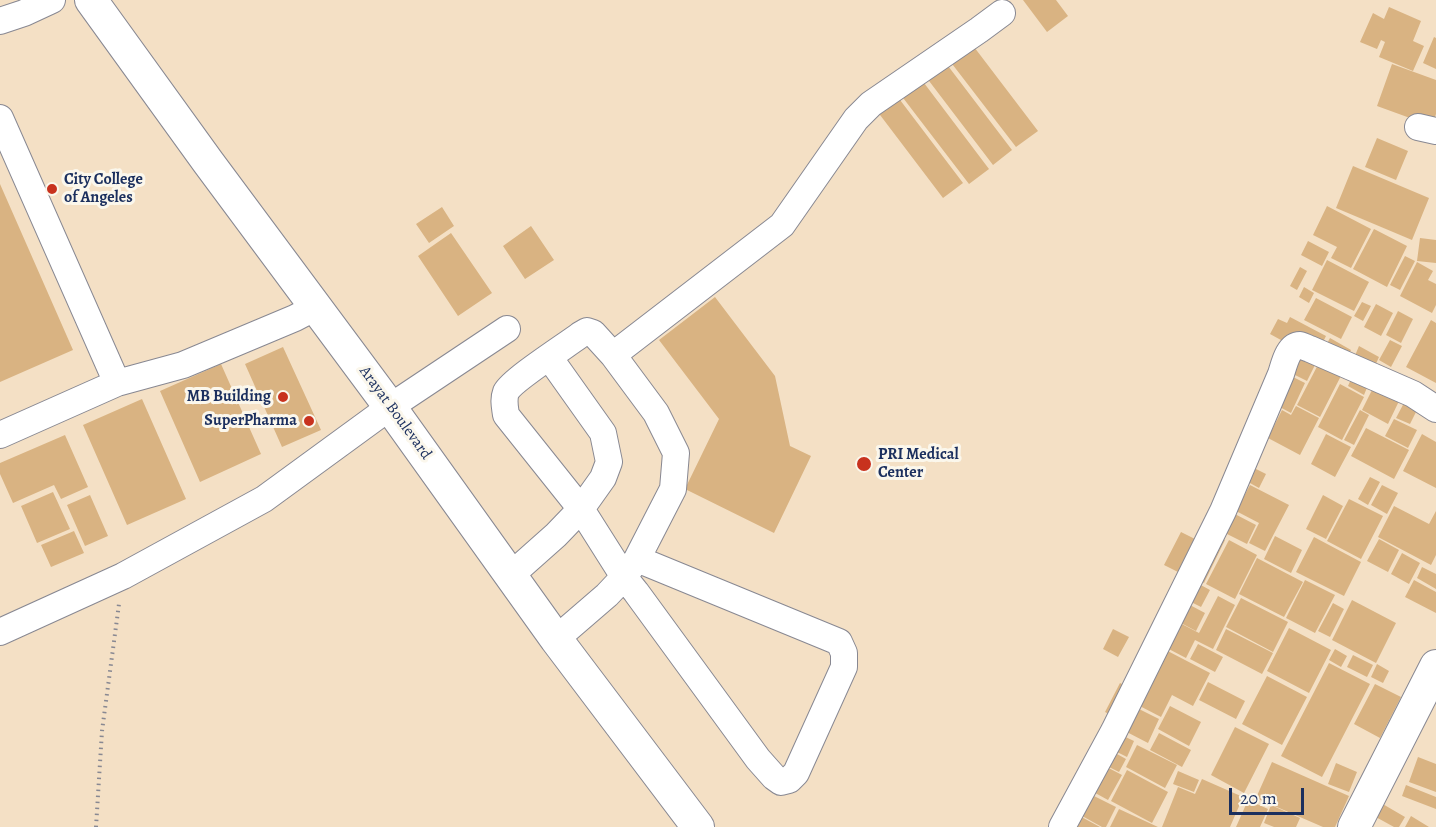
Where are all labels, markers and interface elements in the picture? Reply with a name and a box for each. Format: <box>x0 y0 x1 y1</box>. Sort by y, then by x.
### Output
place label: City College of Angeles <box>64 170 143 208</box>
marker: City College of Angeles <box>45 182 59 196</box>
street label: Arayat Boulevard <box>355 362 435 464</box>
place label: MB Building <box>187 387 271 407</box>
marker: MB Building <box>276 390 290 404</box>
place label: SuperPharma <box>204 411 297 431</box>
marker: SuperPharma <box>302 414 316 428</box>
place label: PRI Medical Center <box>878 445 959 483</box>
marker: PRI Medical Center <box>855 455 873 473</box>
scale bar <box>1232 776 1307 814</box>
text: 20 m <box>1240 786 1277 810</box>

